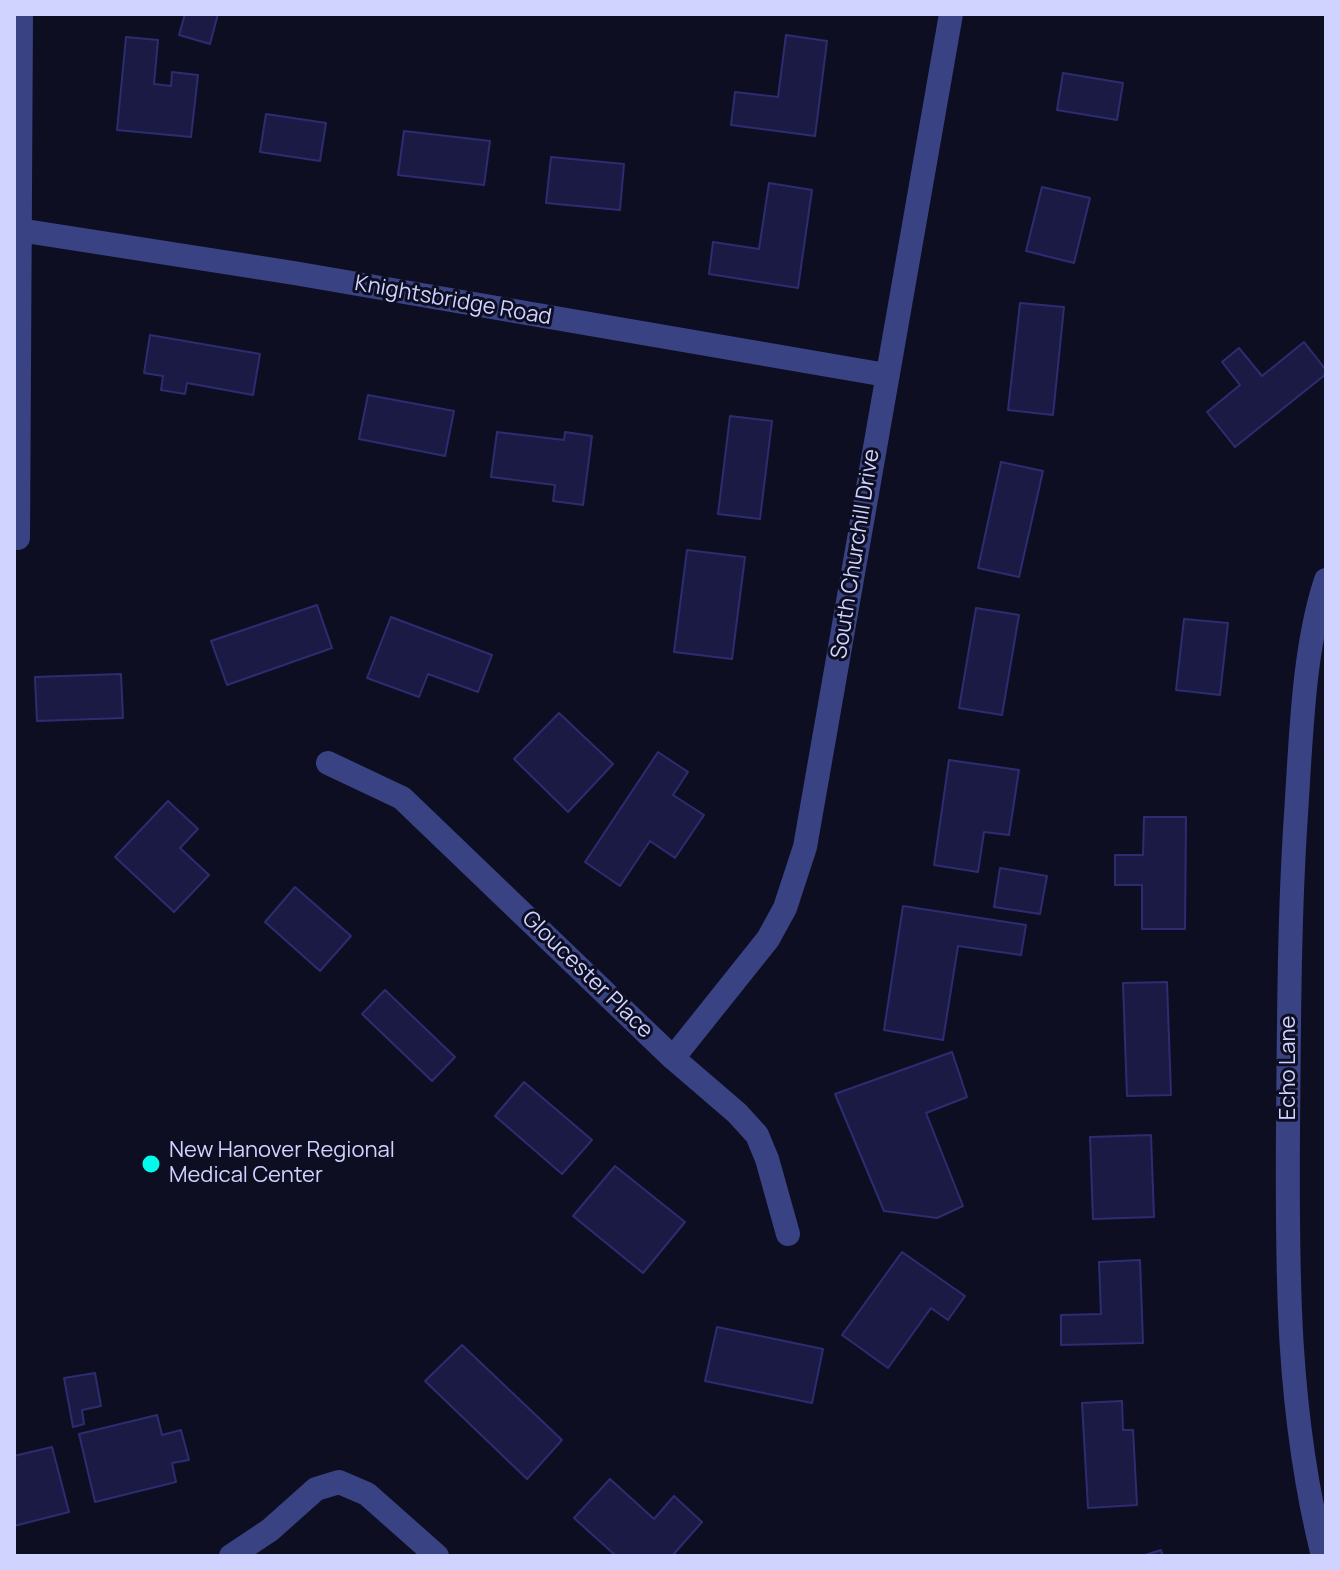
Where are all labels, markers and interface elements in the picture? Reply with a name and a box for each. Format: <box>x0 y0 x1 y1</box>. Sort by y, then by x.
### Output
street label: Knightsbridge Road <box>353 271 553 331</box>
street label: South Churchill Drive <box>826 447 886 661</box>
street label: Gloucester Place <box>516 906 658 1044</box>
street label: Echo Lane <box>1276 1016 1302 1120</box>
place label: New Hanover Regional Medical Center <box>169 1138 395 1190</box>
marker: New Hanover Regional Medical Center <box>140 1153 162 1175</box>

